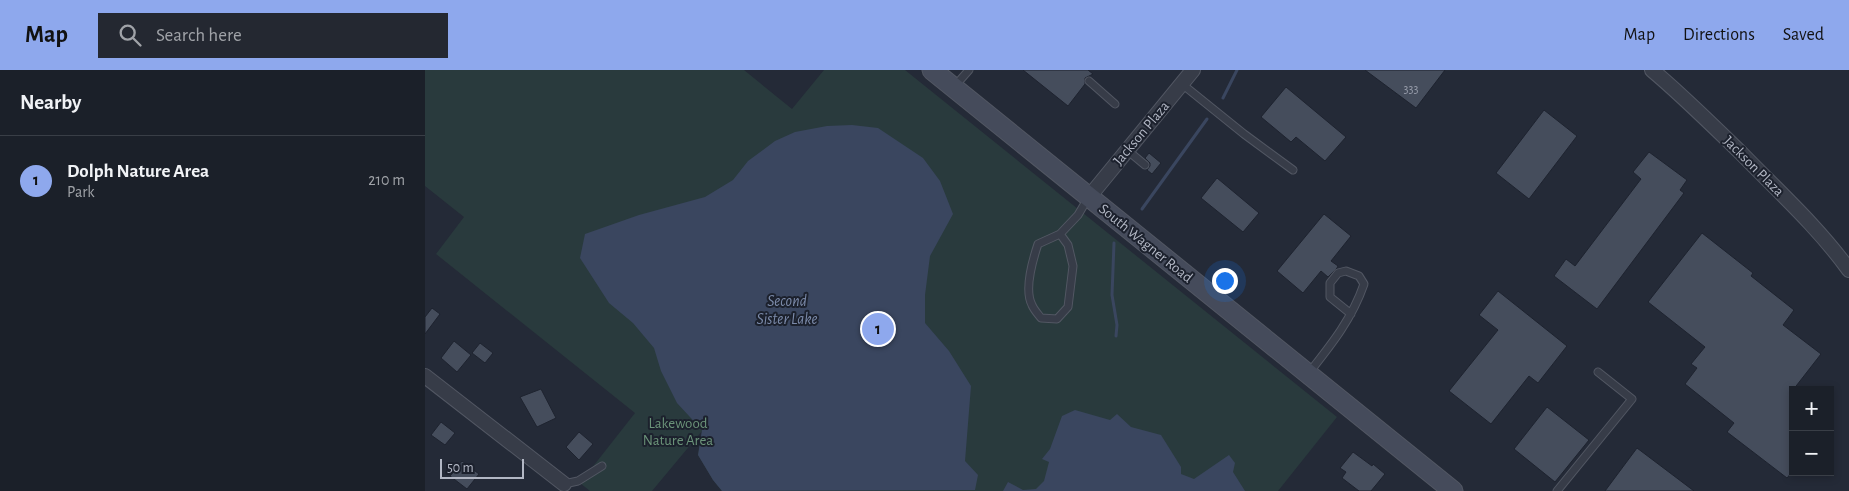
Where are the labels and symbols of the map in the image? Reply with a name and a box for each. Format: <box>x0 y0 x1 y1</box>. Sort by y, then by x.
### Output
house number: 333 <box>1404 83 1418 95</box>
street label: Jackson Plaza <box>1110 98 1172 168</box>
street label: Jackson Plaza <box>1721 133 1787 199</box>
street label: South Wagner Road <box>1096 201 1195 286</box>
your location <box>1212 268 1238 294</box>
water label: Second Sister Lake <box>757 293 818 327</box>
pin: 1 <box>862 310 894 348</box>
park label: Lakewood Nature Area <box>643 416 713 448</box>
scale bar <box>440 456 524 479</box>

